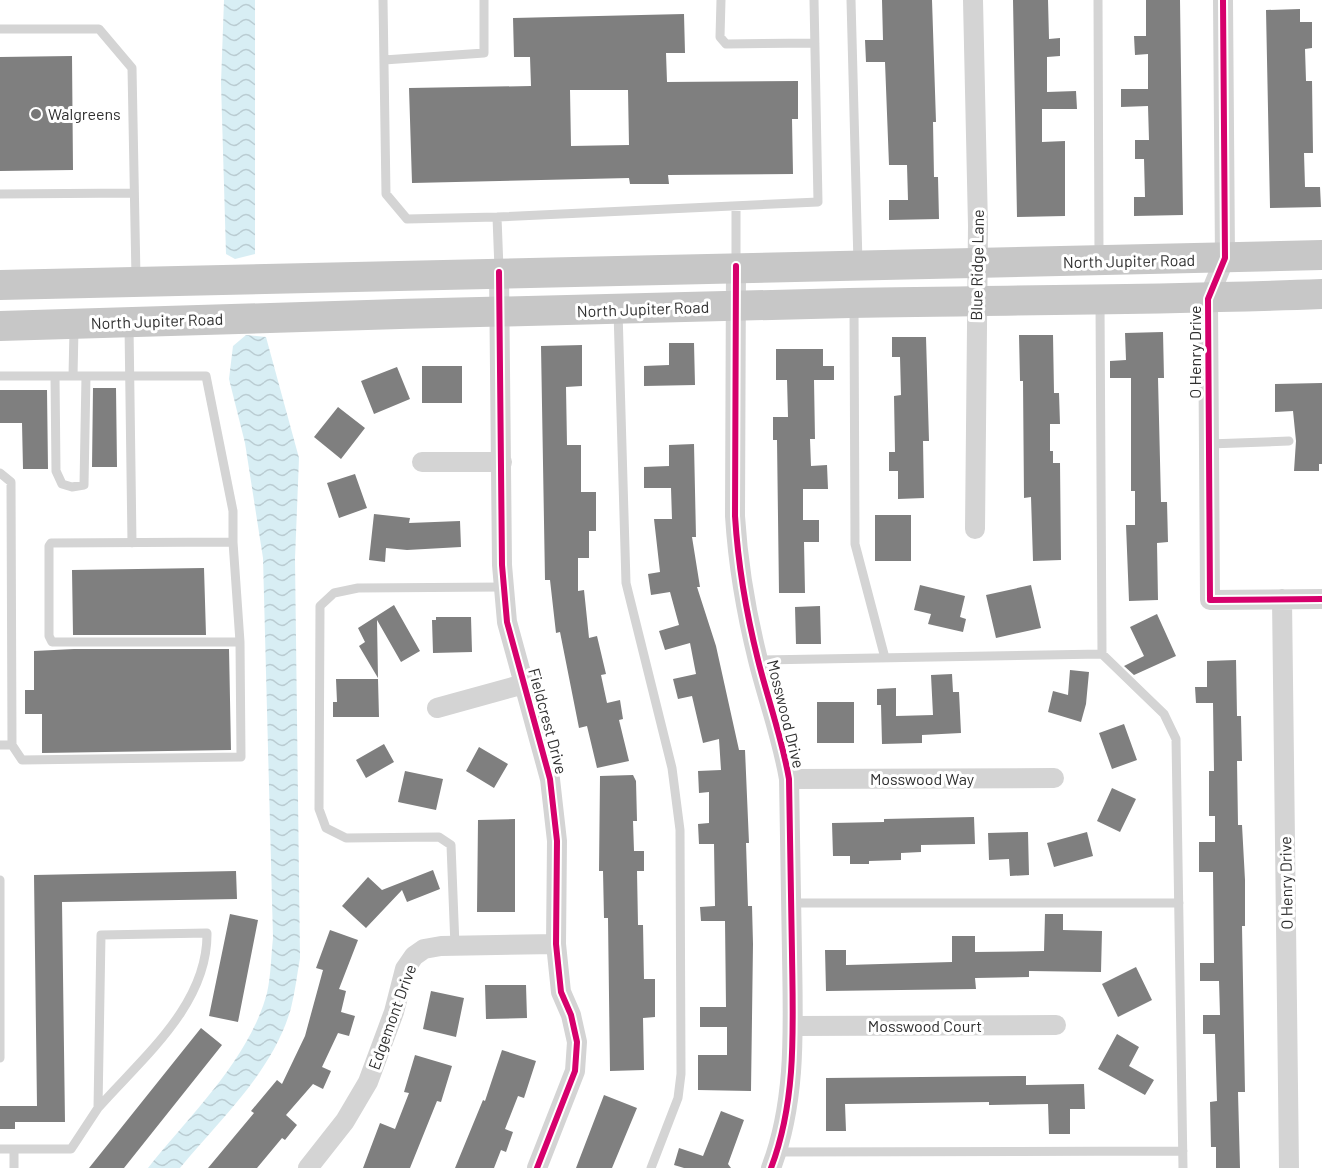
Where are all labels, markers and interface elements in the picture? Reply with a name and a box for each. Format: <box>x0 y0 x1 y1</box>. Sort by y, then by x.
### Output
place label: Walgreens <box>48 104 121 123</box>
marker: Walgreens <box>29 107 43 121</box>
street label: Blue Ridge Lane <box>966 209 987 321</box>
street label: North Jupiter Road <box>1063 250 1195 271</box>
street label: North Jupiter Road <box>576 297 710 320</box>
street label: O Henry Drive <box>1185 305 1204 399</box>
street label: North Jupiter Road <box>90 309 224 332</box>
street label: Mosswood Drive <box>764 658 809 770</box>
street label: Fieldcrest Drive <box>525 666 572 776</box>
street label: Mosswood Way <box>870 769 975 788</box>
street label: O Henry Drive <box>1275 836 1296 930</box>
street label: Edgemont Drive <box>364 962 419 1072</box>
street label: Mosswood Court <box>868 1016 982 1035</box>

